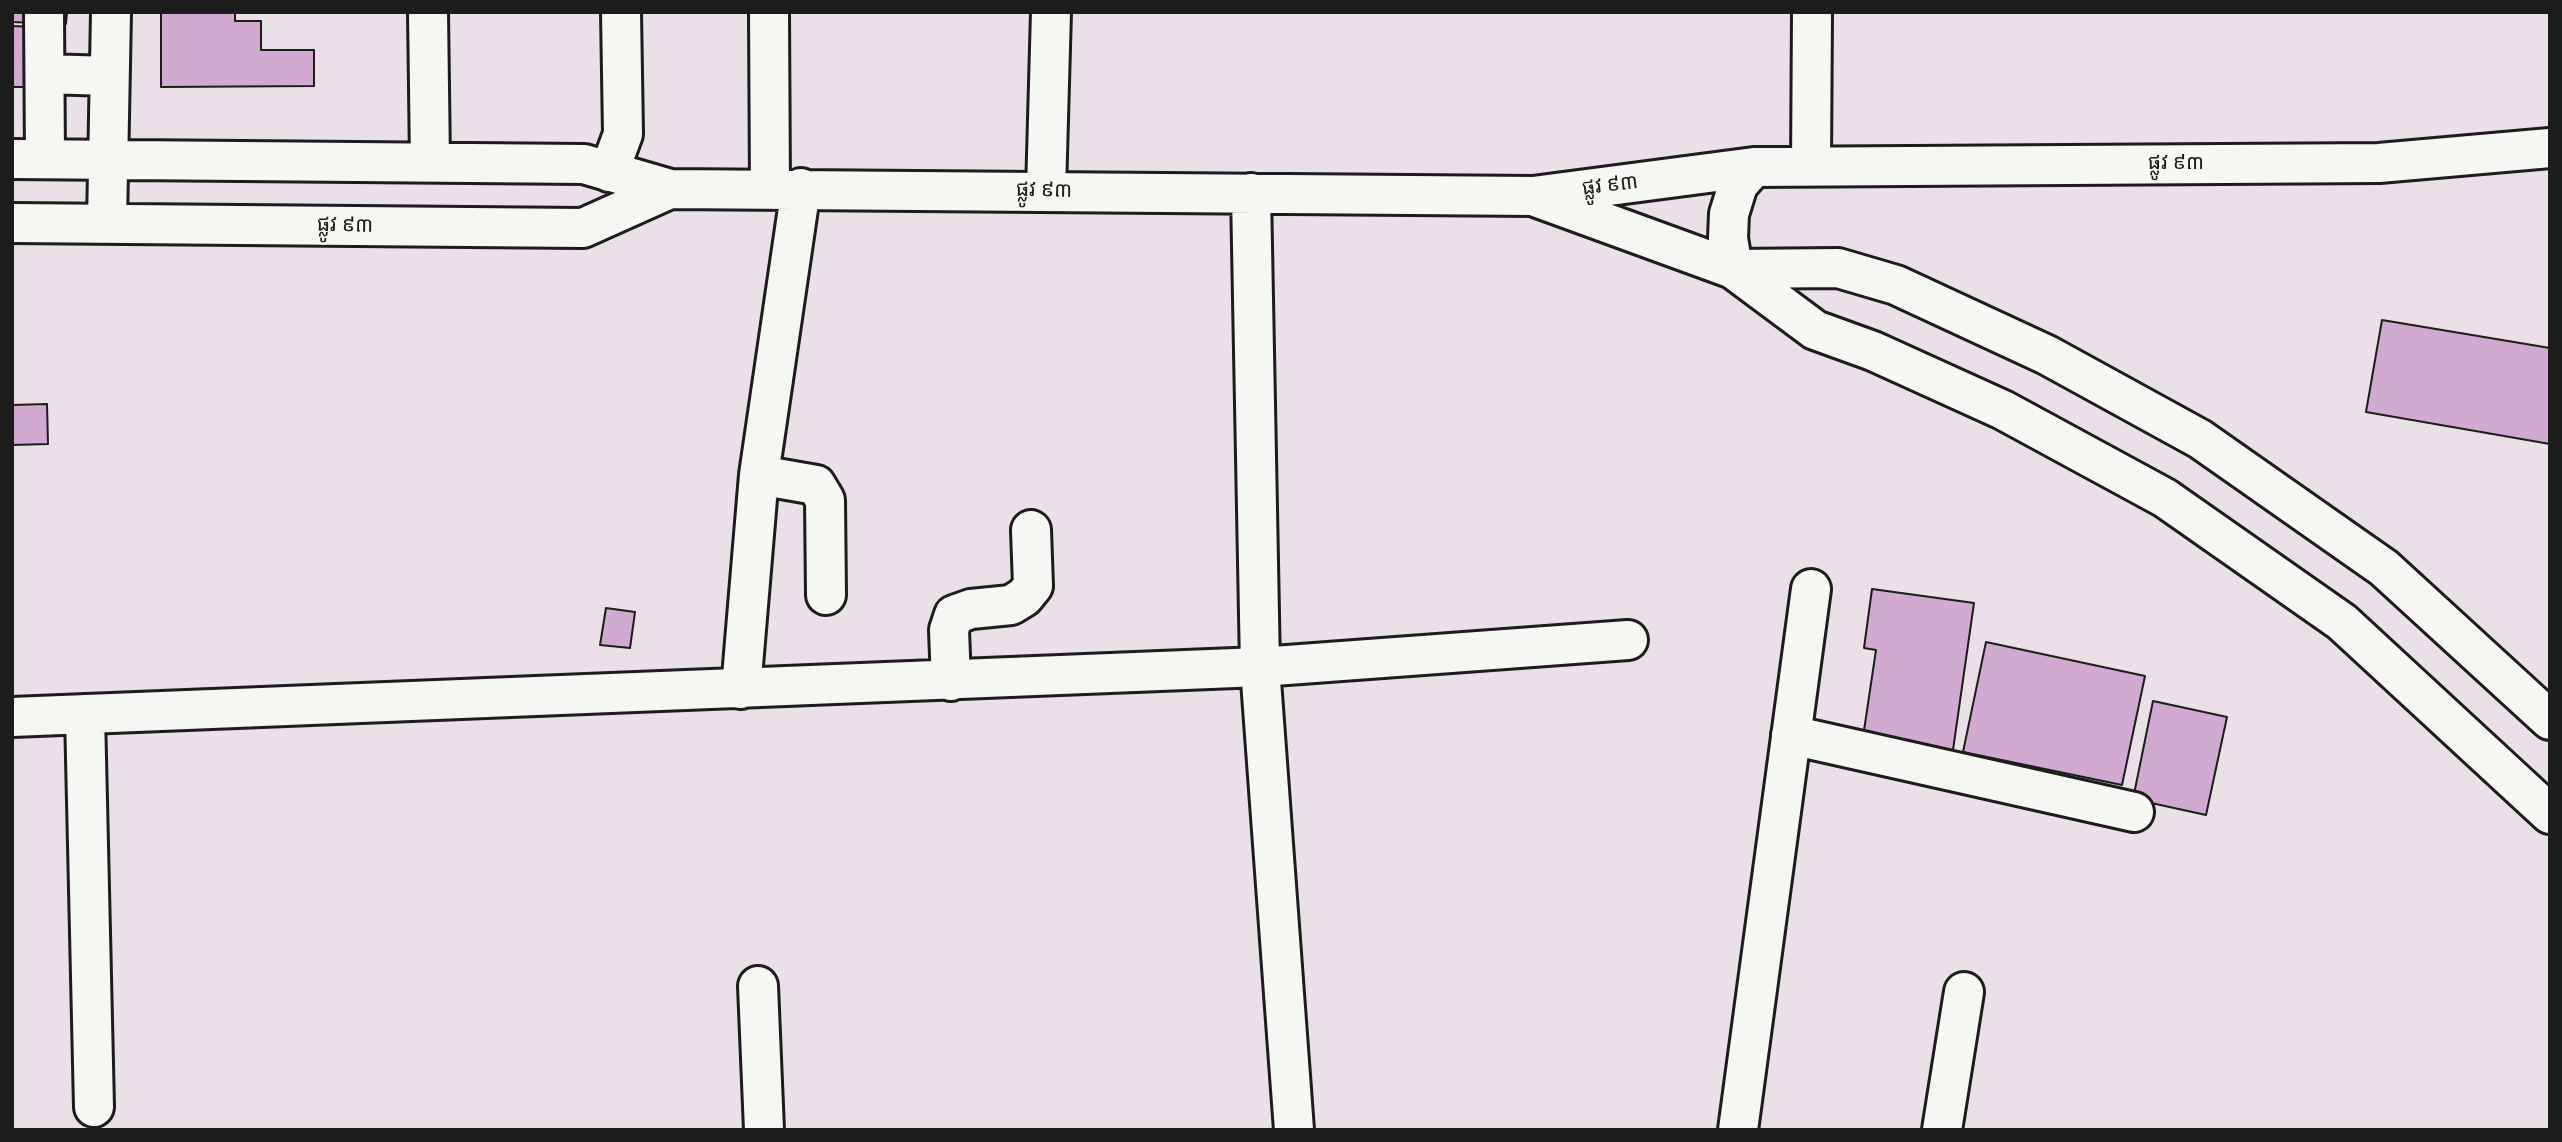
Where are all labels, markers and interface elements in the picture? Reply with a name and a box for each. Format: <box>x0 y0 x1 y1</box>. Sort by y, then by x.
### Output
street label: ផ្លូវ ៩៣ <box>2148 151 2204 177</box>
street label: ផ្លូវ ៩៣ <box>1581 170 1639 202</box>
street label: ផ្លូវ ៩៣ <box>1016 178 1072 204</box>
street label: ផ្លូវ ៩៣ <box>317 213 373 239</box>

